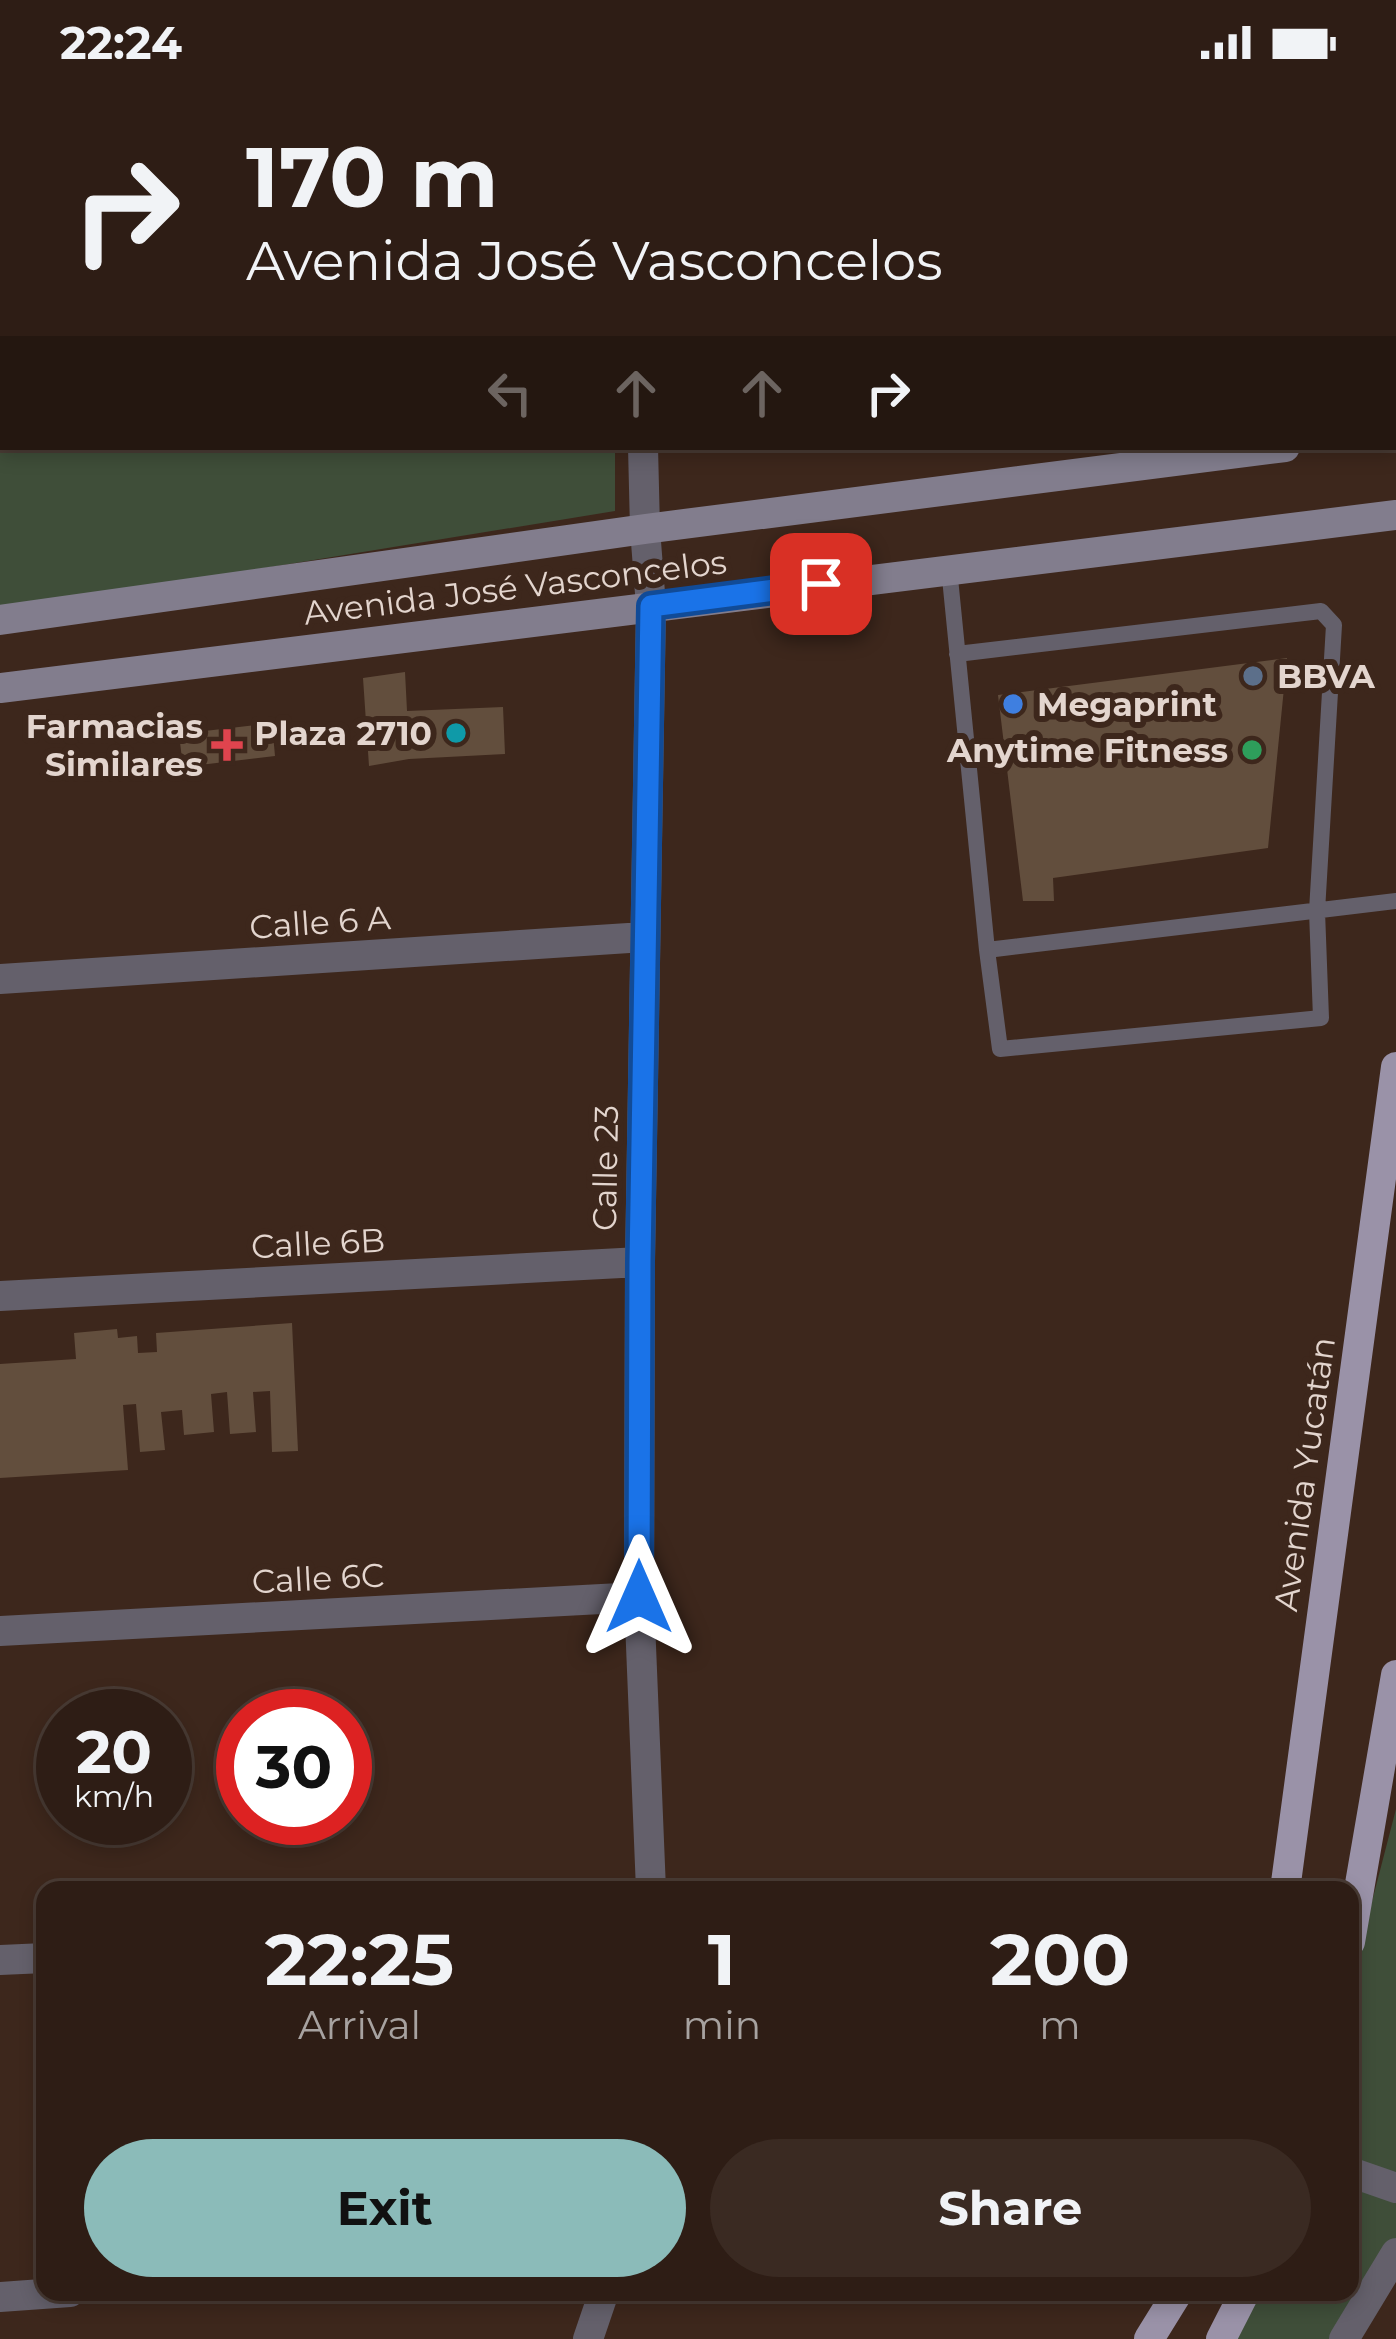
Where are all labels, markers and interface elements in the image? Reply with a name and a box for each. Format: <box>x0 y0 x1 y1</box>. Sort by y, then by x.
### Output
text: 22:24 <box>60 15 182 70</box>
text: 170 m <box>246 126 498 228</box>
icon: right <box>48 132 204 288</box>
text: Avenida José Vasconcelos <box>246 228 943 294</box>
icon: left <box>477 360 543 426</box>
icon: ahead <box>603 360 669 426</box>
icon: ahead <box>729 360 795 426</box>
icon: right <box>855 360 921 426</box>
pin <box>770 533 872 635</box>
street label: Avenida José Vasconcelos <box>301 541 729 633</box>
icon: arrive <box>788 551 854 617</box>
place label: BBVA <box>1277 656 1376 696</box>
marker: BBVA <box>1240 663 1266 689</box>
place label: Megaprint <box>1037 684 1217 724</box>
marker: Megaprint <box>1000 691 1026 717</box>
place label: Farmacias Similares <box>26 706 203 784</box>
place label: Plaza 2710 <box>254 713 432 753</box>
marker: Plaza 2710 <box>443 720 469 746</box>
place label: Anytime Fitness <box>946 730 1228 770</box>
marker: Farmacias Similares <box>214 732 240 758</box>
marker: Anytime Fitness <box>1239 737 1265 763</box>
street label: Calle 6 A <box>248 897 392 947</box>
street label: Calle 23 <box>584 1105 626 1231</box>
street label: Calle 6B <box>250 1220 386 1266</box>
street label: Avenida Yucatán <box>1265 1334 1343 1614</box>
position arrow <box>576 1534 702 1660</box>
street label: Calle 6C <box>251 1555 385 1601</box>
speed limit sign: 30 <box>216 1689 372 1845</box>
text: 20 <box>76 1715 152 1788</box>
text: km/h <box>74 1778 154 1815</box>
text: 22:25 <box>265 1915 454 2003</box>
text: 1 <box>708 1915 736 2003</box>
text: 200 <box>990 1915 1130 2003</box>
text: Arrival <box>298 2001 421 2049</box>
text: min <box>683 2001 761 2049</box>
text: m <box>1039 2001 1081 2049</box>
button: Exit <box>84 2139 686 2277</box>
button: Share <box>710 2139 1311 2277</box>

